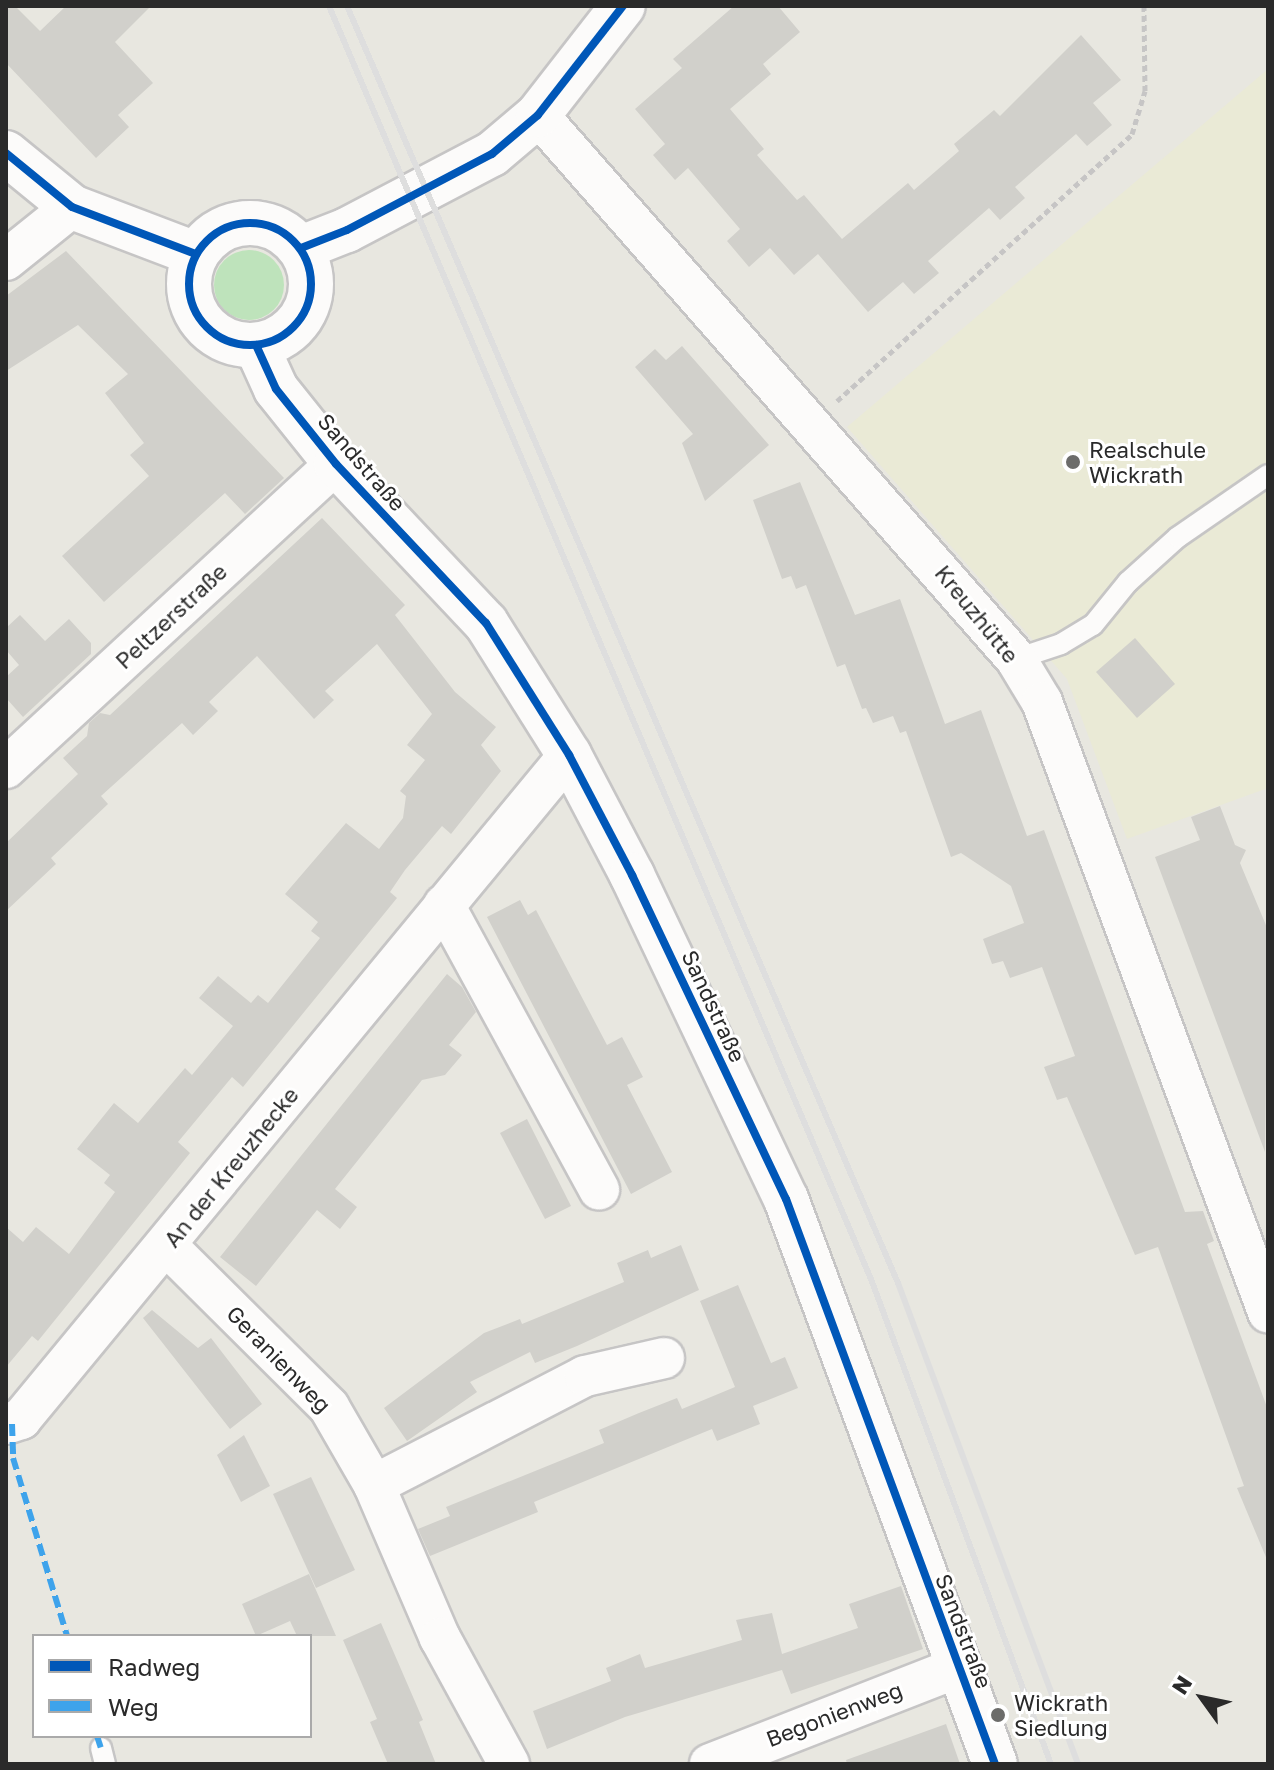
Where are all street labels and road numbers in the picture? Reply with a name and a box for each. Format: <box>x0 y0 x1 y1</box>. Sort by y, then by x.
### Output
street label: Sandstraße <box>313 408 411 516</box>
street label: Peltzerstraße <box>110 558 232 674</box>
street label: Kreuzhütte <box>930 560 1024 668</box>
street label: Sandstraße <box>677 946 751 1066</box>
street label: An der Kreuzhecke <box>158 1082 304 1252</box>
street label: Geranienweg <box>221 1300 337 1418</box>
street label: Sandstraße <box>930 1570 998 1692</box>
street label: Begonienweg <box>762 1676 906 1752</box>

